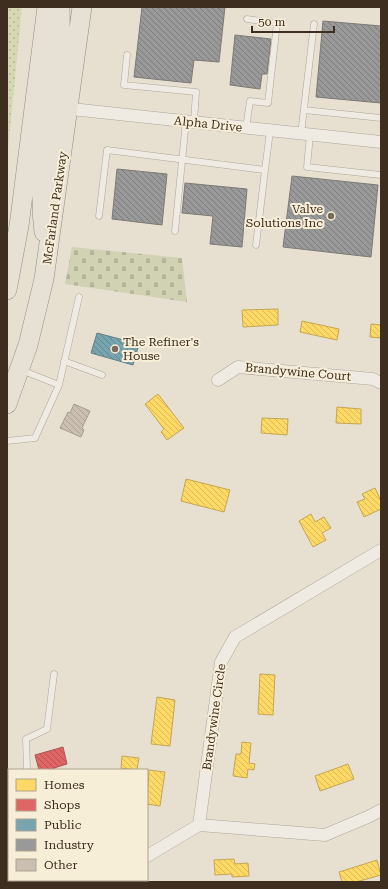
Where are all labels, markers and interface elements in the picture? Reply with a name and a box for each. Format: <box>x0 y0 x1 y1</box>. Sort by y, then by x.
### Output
scale bar <box>252 8 334 34</box>
text: 50 m <box>258 15 285 29</box>
street label: Alpha Drive <box>173 113 243 135</box>
street label: McFarland Parkway <box>40 150 70 265</box>
place label: Valve Solutions Inc <box>246 202 323 230</box>
marker: Valve Solutions Inc <box>326 211 336 221</box>
place label: The Refiner's House <box>123 335 199 363</box>
marker: The Refiner's House <box>110 344 120 354</box>
street label: Brandywine Court <box>244 360 352 384</box>
street label: Brandywine Circle <box>200 662 228 771</box>
legend <box>8 769 148 881</box>
text: Homes <box>44 778 85 792</box>
text: Shops <box>44 798 80 812</box>
text: Public <box>44 818 82 832</box>
text: Industry <box>44 838 95 852</box>
text: Other <box>44 858 77 872</box>

